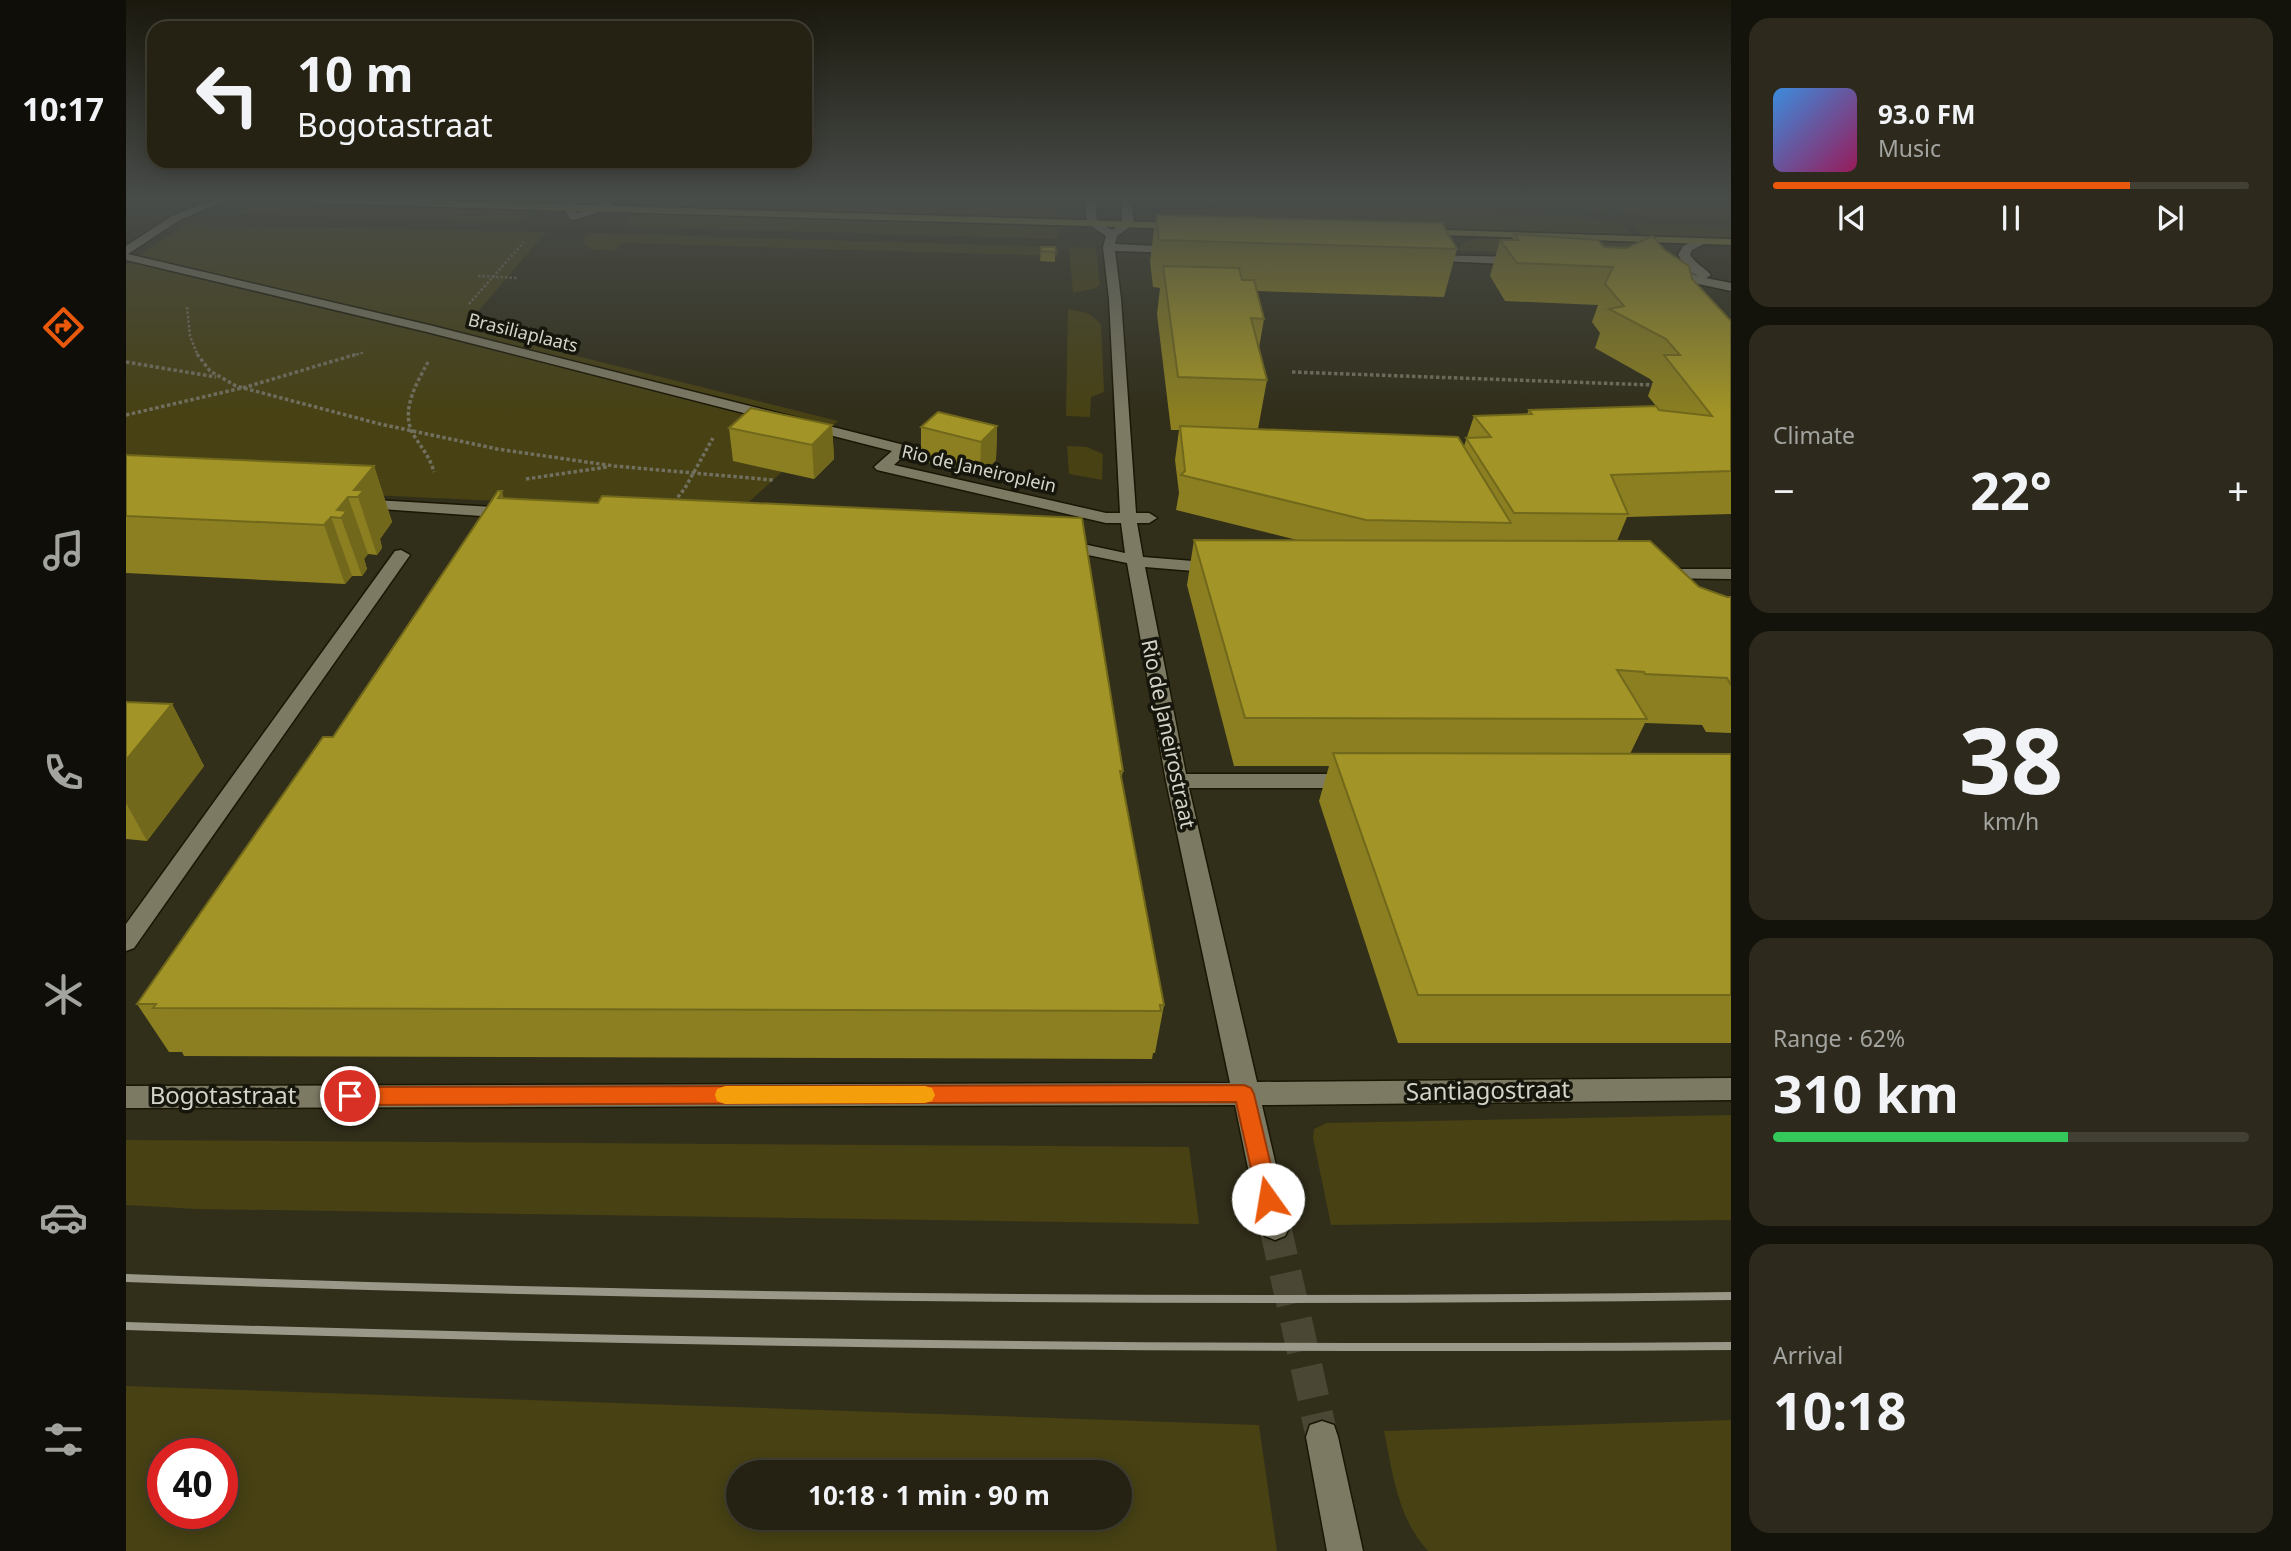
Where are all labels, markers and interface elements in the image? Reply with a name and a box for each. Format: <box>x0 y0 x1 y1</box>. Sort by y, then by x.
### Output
text: 10 m <box>297 40 414 106</box>
icon: left <box>182 49 273 140</box>
text: 10:17 <box>22 87 104 130</box>
text: 93.0 FM <box>1878 96 1975 132</box>
text: Bogotastraat <box>297 103 493 146</box>
text: Music <box>1878 132 1941 164</box>
icon: previous <box>1833 199 1871 237</box>
icon: pause <box>1992 199 2030 237</box>
icon: next <box>2151 199 2189 237</box>
icon: directions <box>39 303 88 352</box>
street label: Brasiliaplaats <box>466 307 581 357</box>
text: Climate <box>1773 419 1855 451</box>
street label: Rio de Janeiroplein <box>900 439 1059 497</box>
text: 22° <box>1970 454 2052 525</box>
text: − <box>1773 464 1795 516</box>
text: + <box>2227 464 2249 516</box>
icon: music <box>39 526 88 575</box>
street label: Rio de Janeirostraat <box>1135 637 1203 831</box>
text: 38 <box>1959 697 2063 821</box>
icon: phone <box>39 748 88 797</box>
text: km/h <box>1983 805 2039 837</box>
icon: climate <box>39 970 88 1019</box>
text: Range · 62% <box>1773 1022 1905 1054</box>
text: 310 km <box>1773 1057 1959 1128</box>
pin <box>320 1066 380 1126</box>
street label: Santiagostraat <box>1406 1072 1571 1107</box>
icon: arrive <box>331 1077 369 1115</box>
street label: Bogotastraat <box>150 1078 297 1111</box>
position arrow <box>1231 1162 1305 1236</box>
icon: car <box>39 1193 88 1242</box>
text: Arrival <box>1773 1339 1843 1371</box>
text: 10:18 <box>1773 1374 1907 1445</box>
icon: filters <box>39 1415 88 1464</box>
speed limit sign: 40 <box>147 1438 238 1529</box>
text: 10:18 · 1 min · 90 m <box>808 1477 1050 1513</box>

